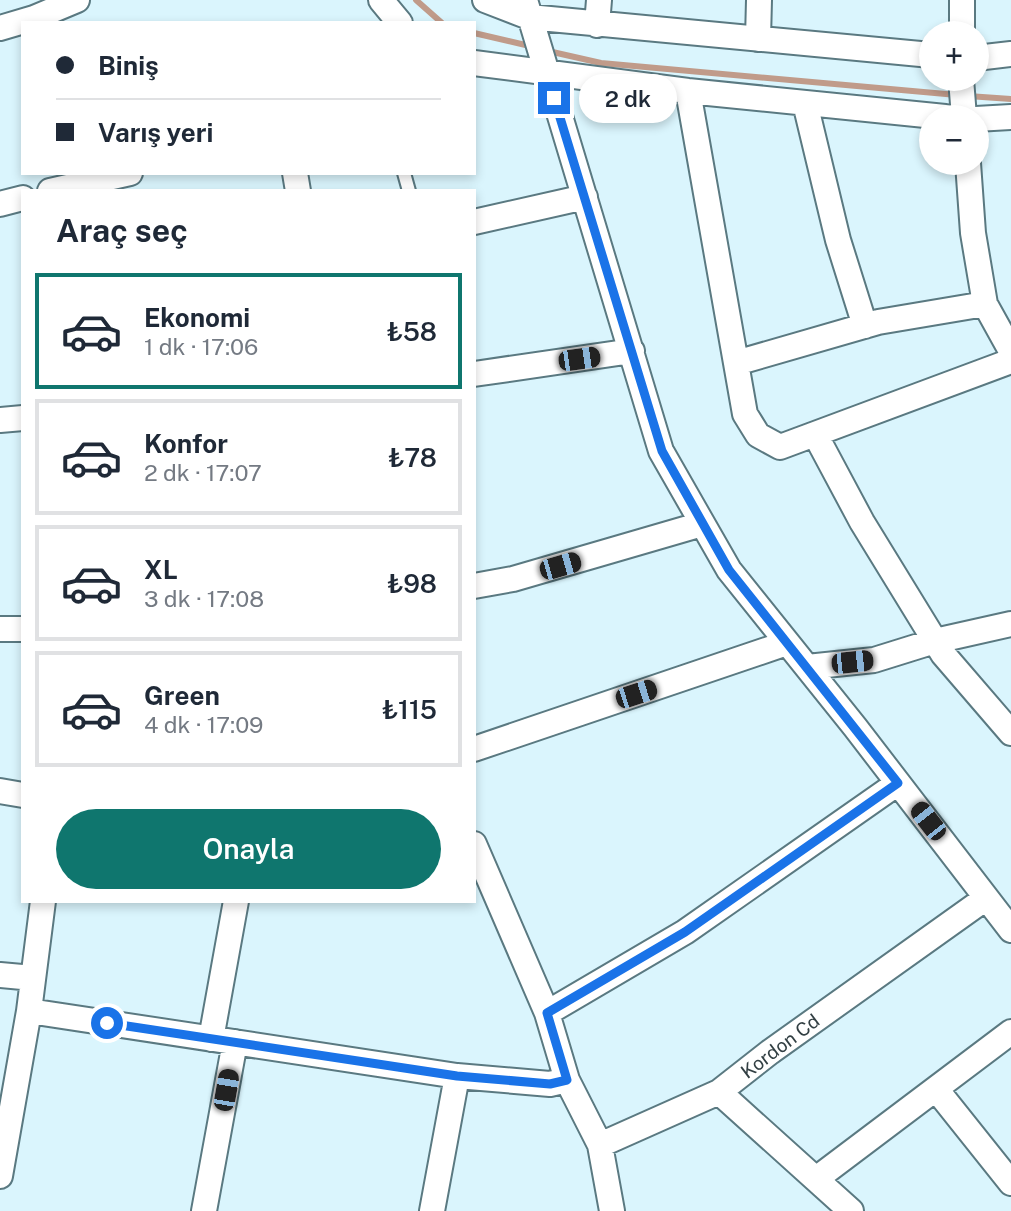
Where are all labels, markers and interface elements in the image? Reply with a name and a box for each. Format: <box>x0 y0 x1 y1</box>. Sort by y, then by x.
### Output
map controls <box>919 21 989 175</box>
button: + <box>919 21 989 91</box>
text: Biniş <box>98 50 159 81</box>
callout: 2 dk <box>578 74 676 122</box>
route end <box>538 82 570 114</box>
text: 2 dk <box>605 85 651 112</box>
button: − <box>919 105 989 175</box>
text: Varış yeri <box>98 117 213 148</box>
text: Araç seç <box>56 212 188 249</box>
icon: car <box>60 300 123 363</box>
text: Ekonomi <box>144 302 250 333</box>
text: ₺58 <box>387 316 437 347</box>
text: 1 dk · 17:06 <box>144 333 258 360</box>
car <box>557 346 602 372</box>
icon: car <box>60 426 123 489</box>
text: Konfor <box>144 428 228 459</box>
text: ₺78 <box>388 442 437 473</box>
text: 2 dk · 17:07 <box>144 459 262 486</box>
car <box>537 550 584 582</box>
icon: car <box>60 552 123 615</box>
text: XL <box>144 554 178 585</box>
text: ₺98 <box>387 568 437 599</box>
text: 3 dk · 17:08 <box>144 585 264 612</box>
car <box>831 649 874 675</box>
icon: car <box>60 678 123 741</box>
car <box>613 678 660 710</box>
text: Green <box>144 680 220 711</box>
text: ₺115 <box>382 694 437 725</box>
text: 4 dk · 17:09 <box>144 711 263 738</box>
car <box>907 798 950 844</box>
button: Onayla <box>56 809 441 889</box>
route start <box>91 1007 123 1039</box>
street label: Kordon Cd <box>736 1009 824 1083</box>
car <box>213 1067 240 1113</box>

